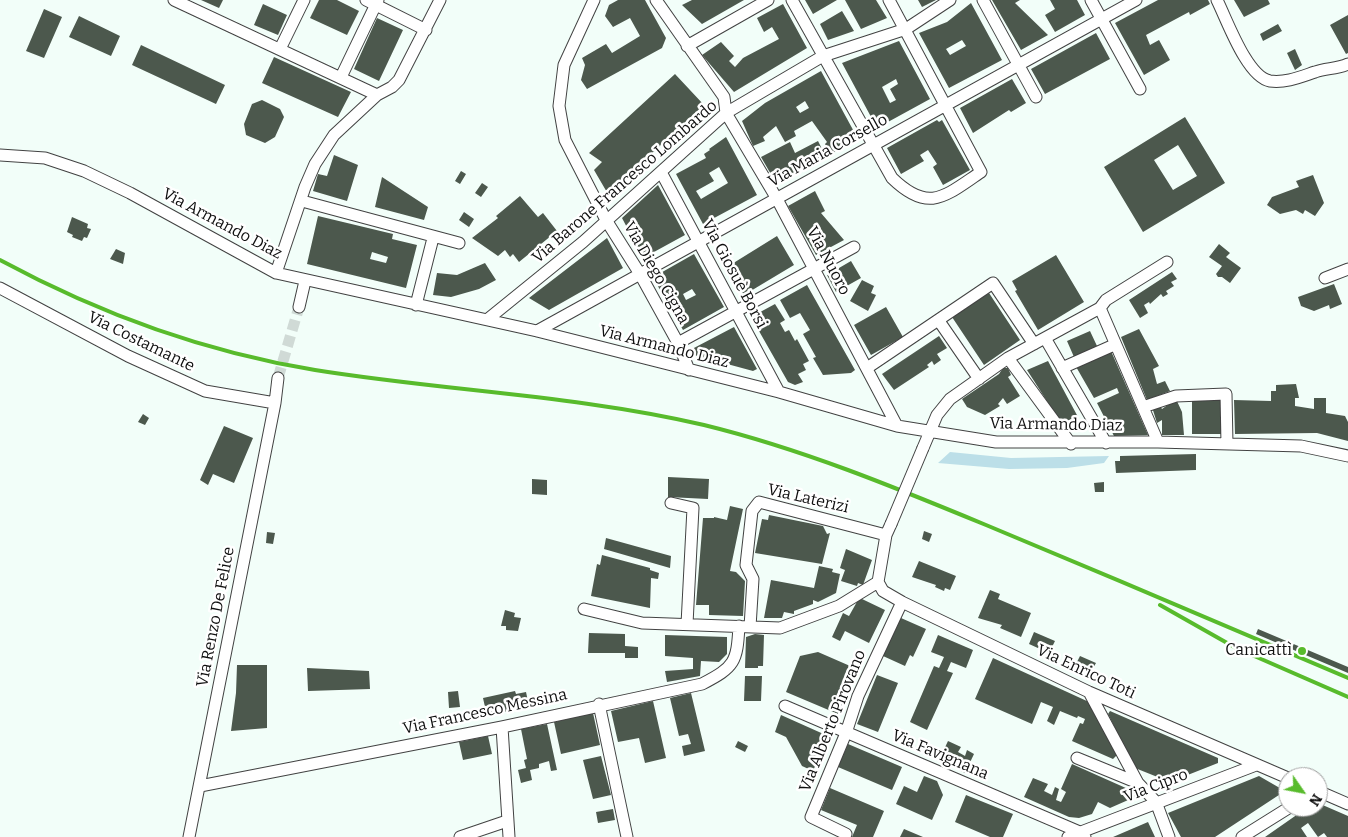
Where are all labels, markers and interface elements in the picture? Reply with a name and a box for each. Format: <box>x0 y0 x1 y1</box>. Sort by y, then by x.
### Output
street label: Via Barone Francesco Lombardo <box>529 96 721 268</box>
street label: Via Maria Corsello <box>765 110 891 192</box>
street label: Via Armando Diaz <box>159 184 285 264</box>
street label: Via Giosuè Borsi <box>697 216 771 332</box>
street label: Via Diego Cigna <box>619 218 693 328</box>
street label: Via Nuoro <box>802 224 854 298</box>
street label: Via Costamante <box>84 308 198 376</box>
street label: Via Armando Diaz <box>597 322 731 372</box>
street label: Via Armando Diaz <box>989 414 1123 436</box>
street label: Via Laterizi <box>766 480 850 518</box>
street label: Via Renzo De Felice <box>193 545 239 689</box>
street label: Via Enrico Toti <box>1033 641 1139 703</box>
place label: Canicattì <box>1225 641 1292 661</box>
marker: Canicattì <box>1296 645 1308 657</box>
street label: Via Alberto Pirovano <box>796 647 870 795</box>
street label: Via Francesco Messina <box>401 685 569 739</box>
street label: Via Favignana <box>889 726 991 784</box>
street label: Via Cipro <box>1121 765 1191 807</box>
north arrow <box>1278 767 1328 817</box>
text: N <box>1305 791 1325 809</box>

